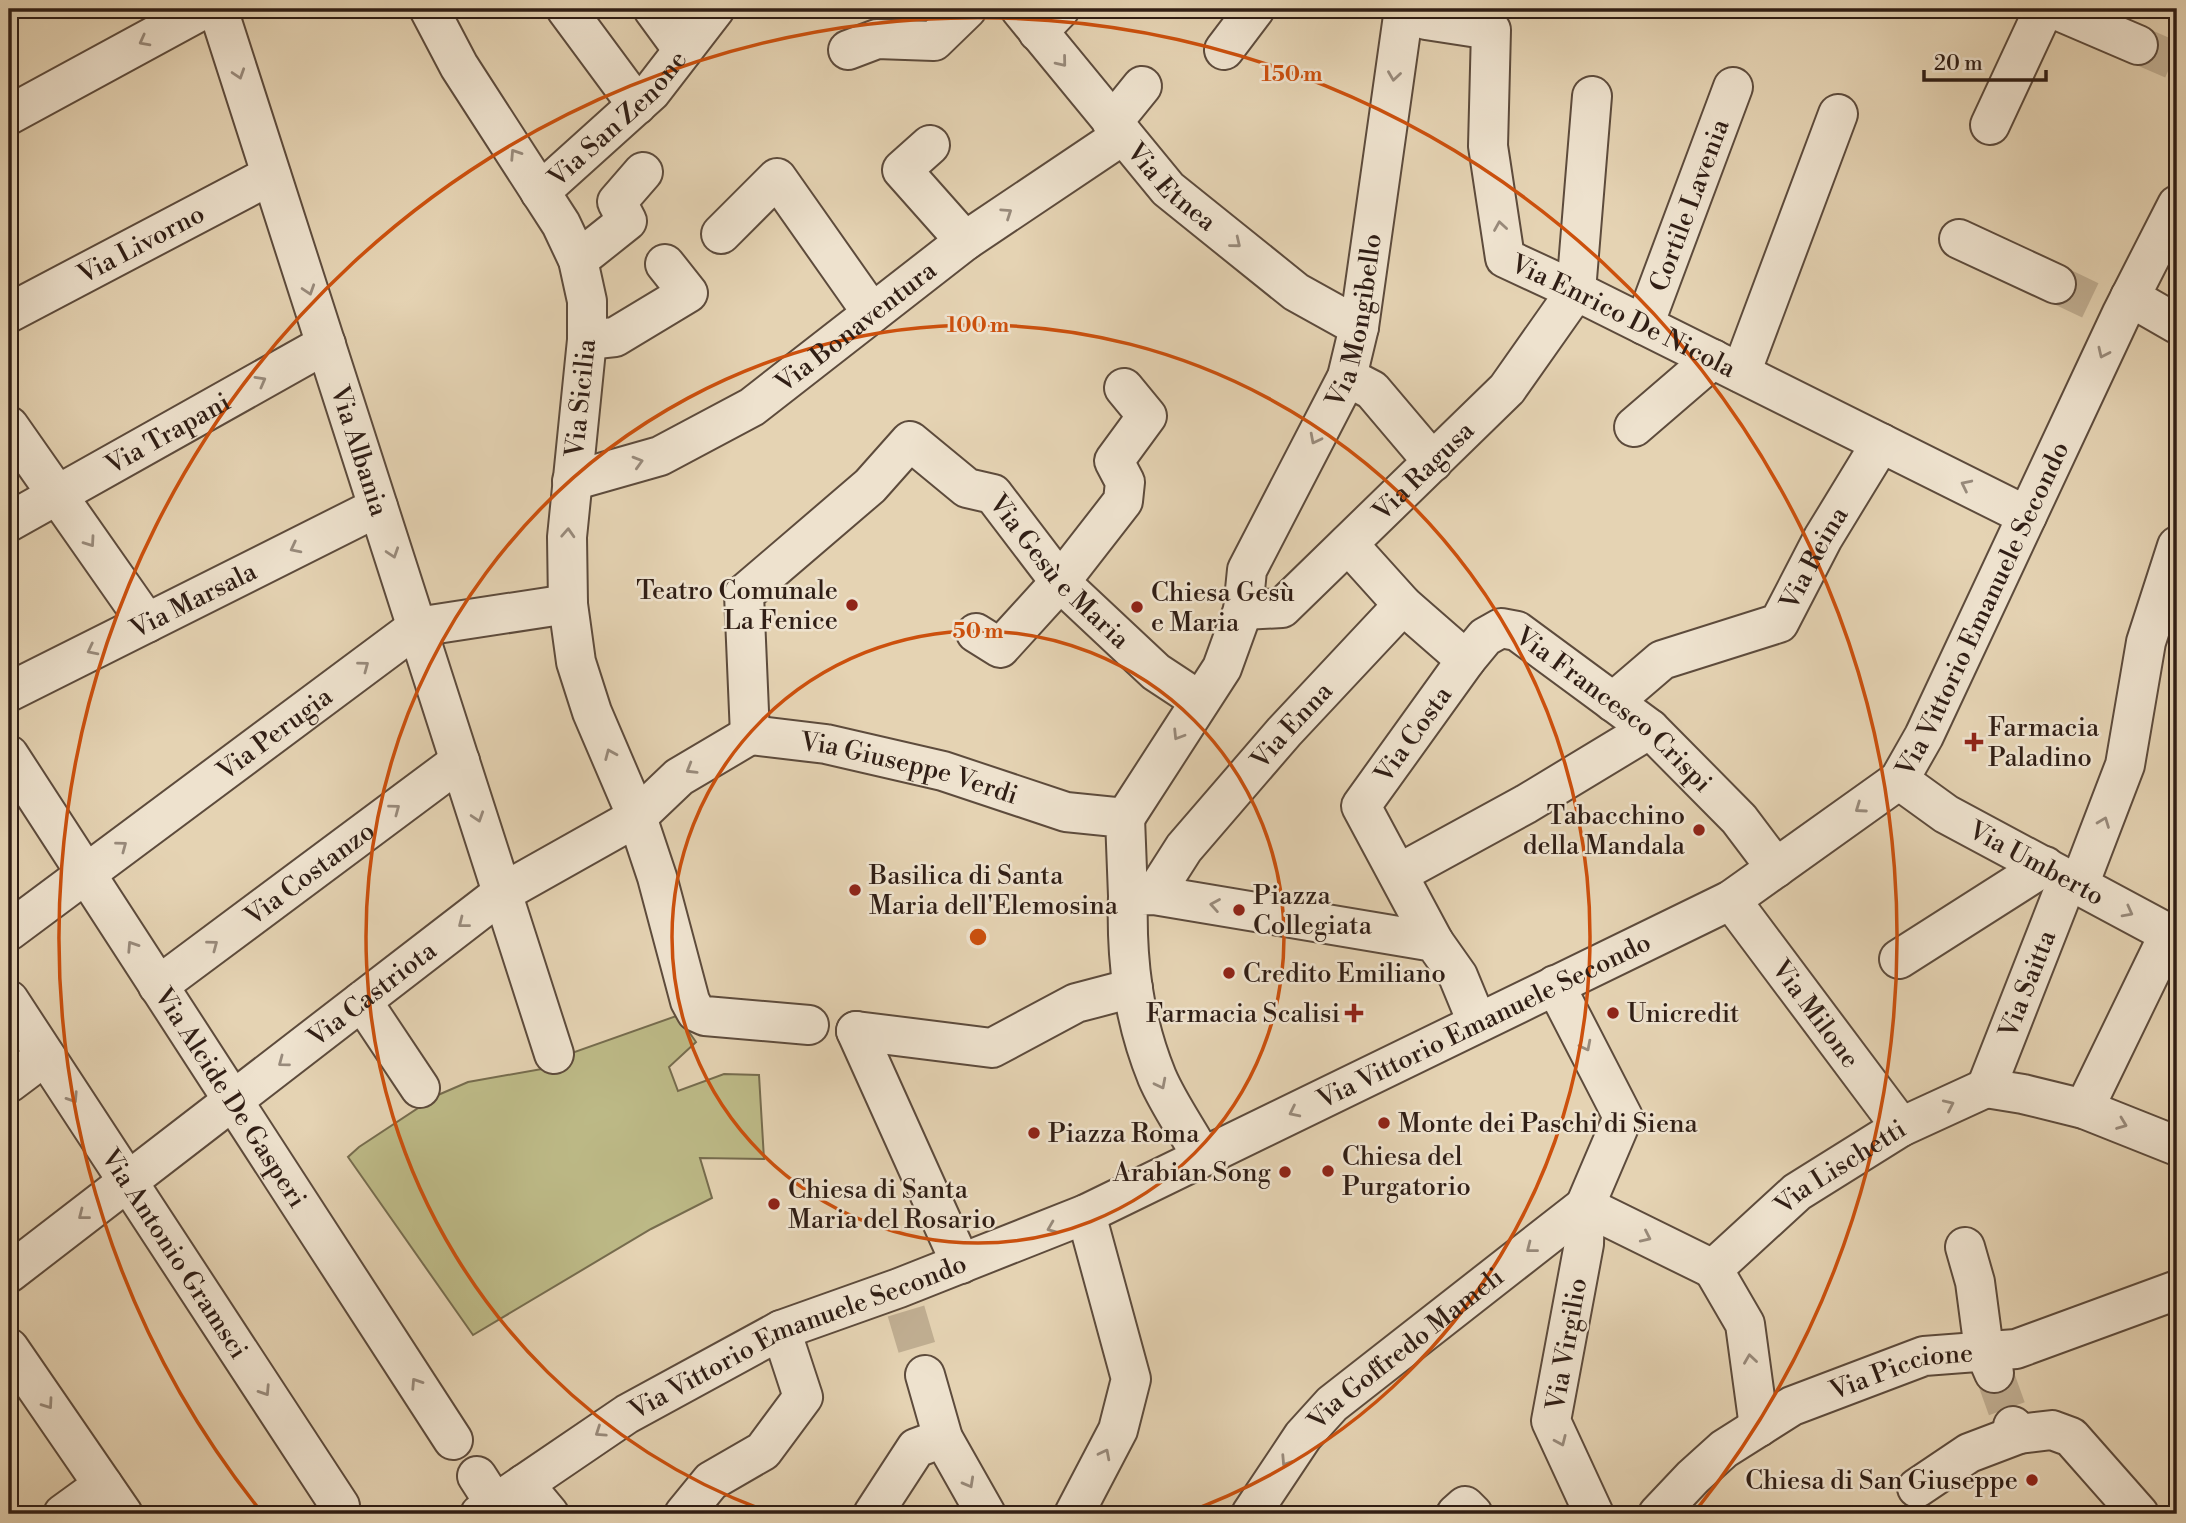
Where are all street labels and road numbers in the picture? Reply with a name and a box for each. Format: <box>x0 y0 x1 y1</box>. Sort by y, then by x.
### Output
street label: Via San Zenone <box>541 44 694 195</box>
street label: Cortile Lavenia <box>1643 114 1737 296</box>
street label: Via Etnea <box>1119 136 1223 239</box>
street label: Via Livorno <box>72 198 210 291</box>
street label: Via Mongibello <box>1319 231 1389 414</box>
street label: Via Enrico De Nicola <box>1505 248 1741 385</box>
street label: Via Bonaventura <box>769 254 944 400</box>
street label: Via Sicilia <box>559 337 603 460</box>
street label: Via Albania <box>323 381 395 521</box>
street label: Via Trapani <box>99 386 236 482</box>
street label: Via Ragusa <box>1366 414 1482 528</box>
street label: Via Vittorio Emanuele Secondo <box>1889 437 2077 783</box>
street label: Via Gesù e Maria <box>981 487 1136 656</box>
street label: Via Reina <box>1773 500 1856 616</box>
street label: Via Marsala <box>124 555 263 646</box>
street label: Via Francesco Crispi <box>1508 620 1718 799</box>
street label: Via Enna <box>1244 675 1340 776</box>
street label: Via Costa <box>1368 679 1459 790</box>
street label: Via Perugia <box>210 680 340 788</box>
street label: Via Giuseppe Verdi <box>798 726 1022 812</box>
street label: Via Umberto <box>1962 814 2109 913</box>
street label: Via Costanzo <box>238 815 381 933</box>
street label: Via Saitta <box>1992 925 2064 1043</box>
street label: Via Vittorio Emanuele Secondo <box>1311 927 1656 1116</box>
street label: Via Castriota <box>301 934 444 1054</box>
street label: Via Milone <box>1764 953 1866 1075</box>
street label: Via Alcide De Gasperi <box>147 981 313 1214</box>
street label: Via Lischetti <box>1768 1113 1912 1222</box>
street label: Via Antonio Gramsci <box>93 1142 254 1365</box>
street label: Via Vittorio Emanuele Secondo <box>623 1248 971 1427</box>
street label: Via Goffredo Mameli <box>1301 1261 1510 1437</box>
street label: Via Virgilio <box>1539 1275 1594 1414</box>
street label: Via Piccione <box>1825 1337 1974 1408</box>

